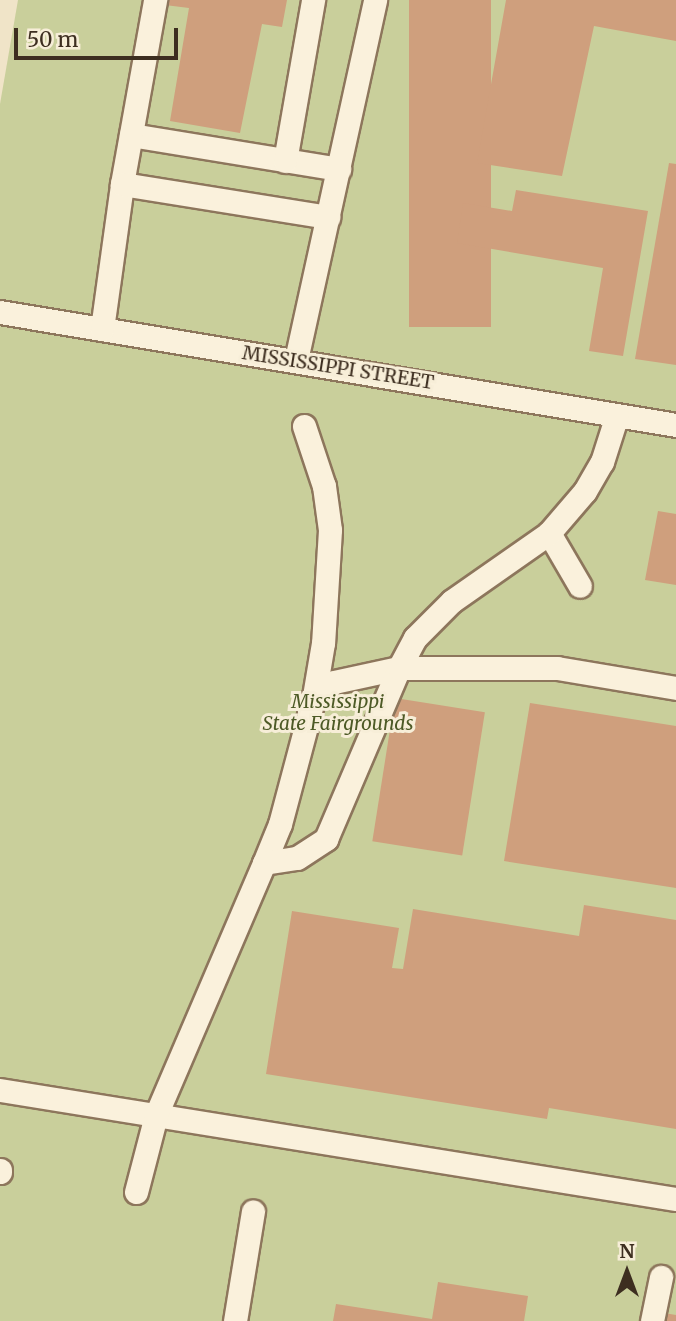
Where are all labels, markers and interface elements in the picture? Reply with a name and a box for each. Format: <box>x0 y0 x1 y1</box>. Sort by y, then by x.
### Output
scale bar <box>18 14 182 58</box>
text: 50 m <box>27 26 78 53</box>
street label: MISSISSIPPI STREET <box>241 342 435 394</box>
park label: Mississippi State Fairgrounds <box>263 691 413 735</box>
north arrow <box>592 1237 662 1307</box>
text: N <box>619 1239 635 1263</box>

